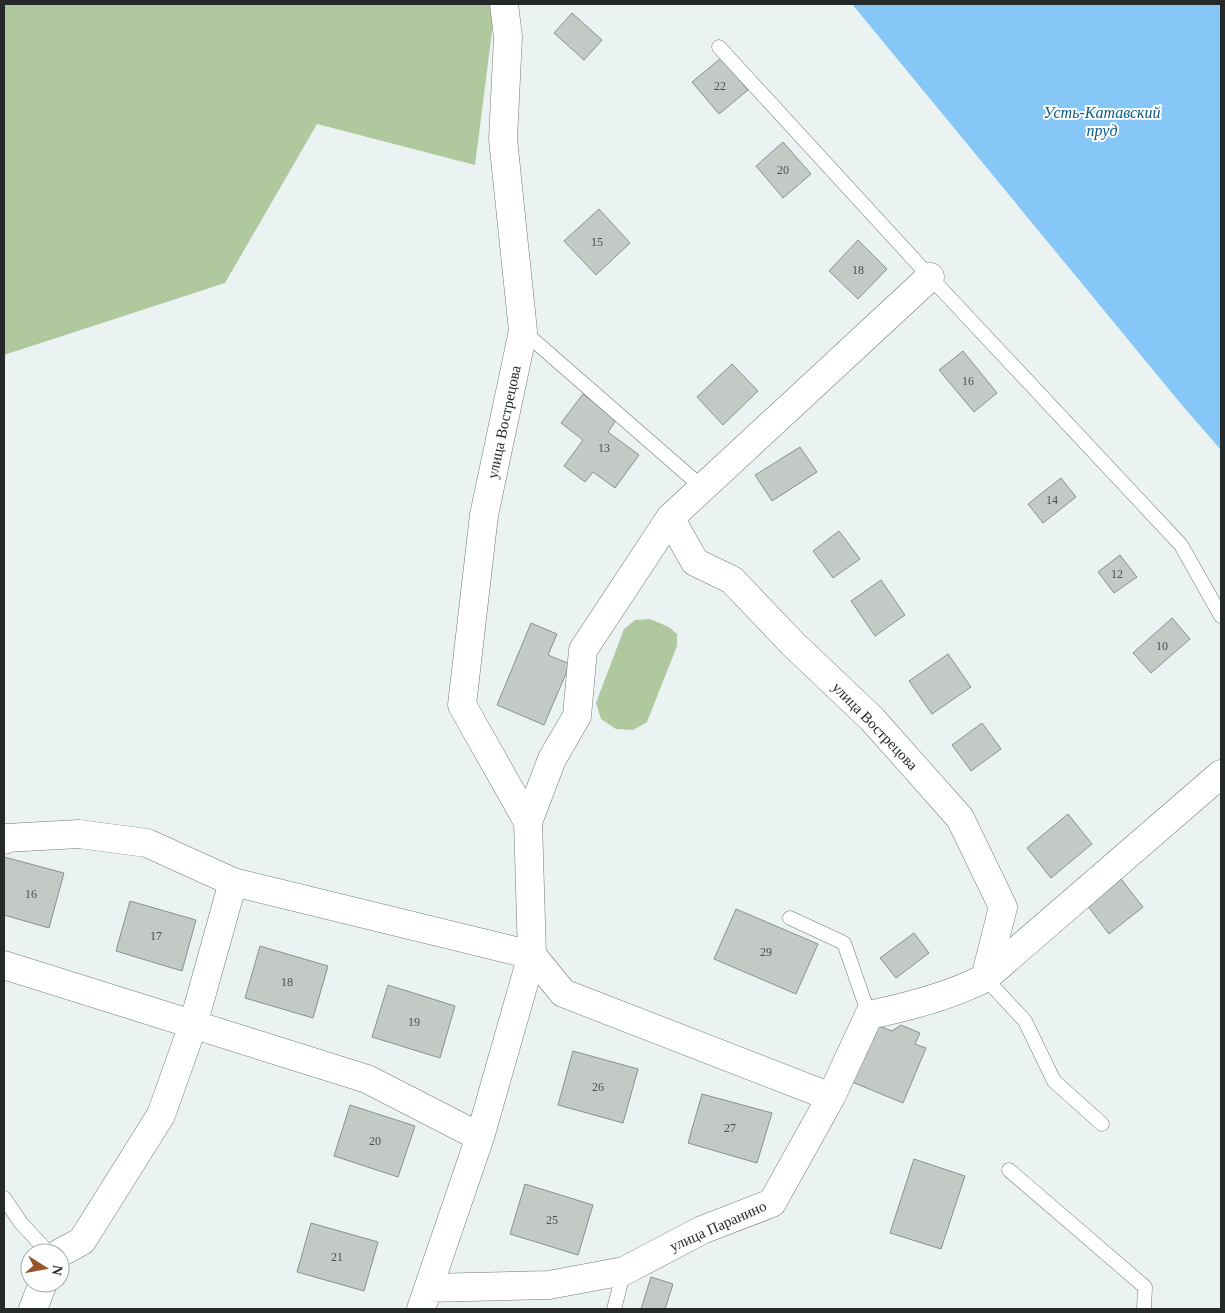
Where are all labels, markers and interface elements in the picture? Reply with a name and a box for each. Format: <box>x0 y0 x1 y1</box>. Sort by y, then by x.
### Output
house number: 22 <box>714 79 726 93</box>
water label: Усть-Катавский пруд <box>1044 104 1160 140</box>
house number: 20 <box>777 163 789 177</box>
house number: 15 <box>591 235 603 249</box>
house number: 18 <box>852 263 864 277</box>
street label: улица Вострецова <box>484 364 524 480</box>
house number: 16 <box>962 374 974 388</box>
house number: 13 <box>598 441 610 455</box>
house number: 14 <box>1046 493 1058 507</box>
house number: 12 <box>1111 567 1123 581</box>
house number: 10 <box>1156 639 1168 653</box>
street label: улица Вострецова <box>829 679 921 773</box>
house number: 16 <box>25 887 37 901</box>
house number: 17 <box>150 929 162 943</box>
house number: 29 <box>760 945 772 959</box>
house number: 18 <box>281 975 293 989</box>
house number: 19 <box>408 1015 420 1029</box>
house number: 26 <box>592 1080 604 1094</box>
house number: 27 <box>724 1121 736 1135</box>
house number: 20 <box>369 1134 381 1148</box>
street label: улица Паранино <box>667 1198 769 1254</box>
house number: 25 <box>546 1213 558 1227</box>
north arrow <box>20 1243 70 1293</box>
house number: 21 <box>331 1250 343 1264</box>
text: N <box>49 1264 66 1277</box>

